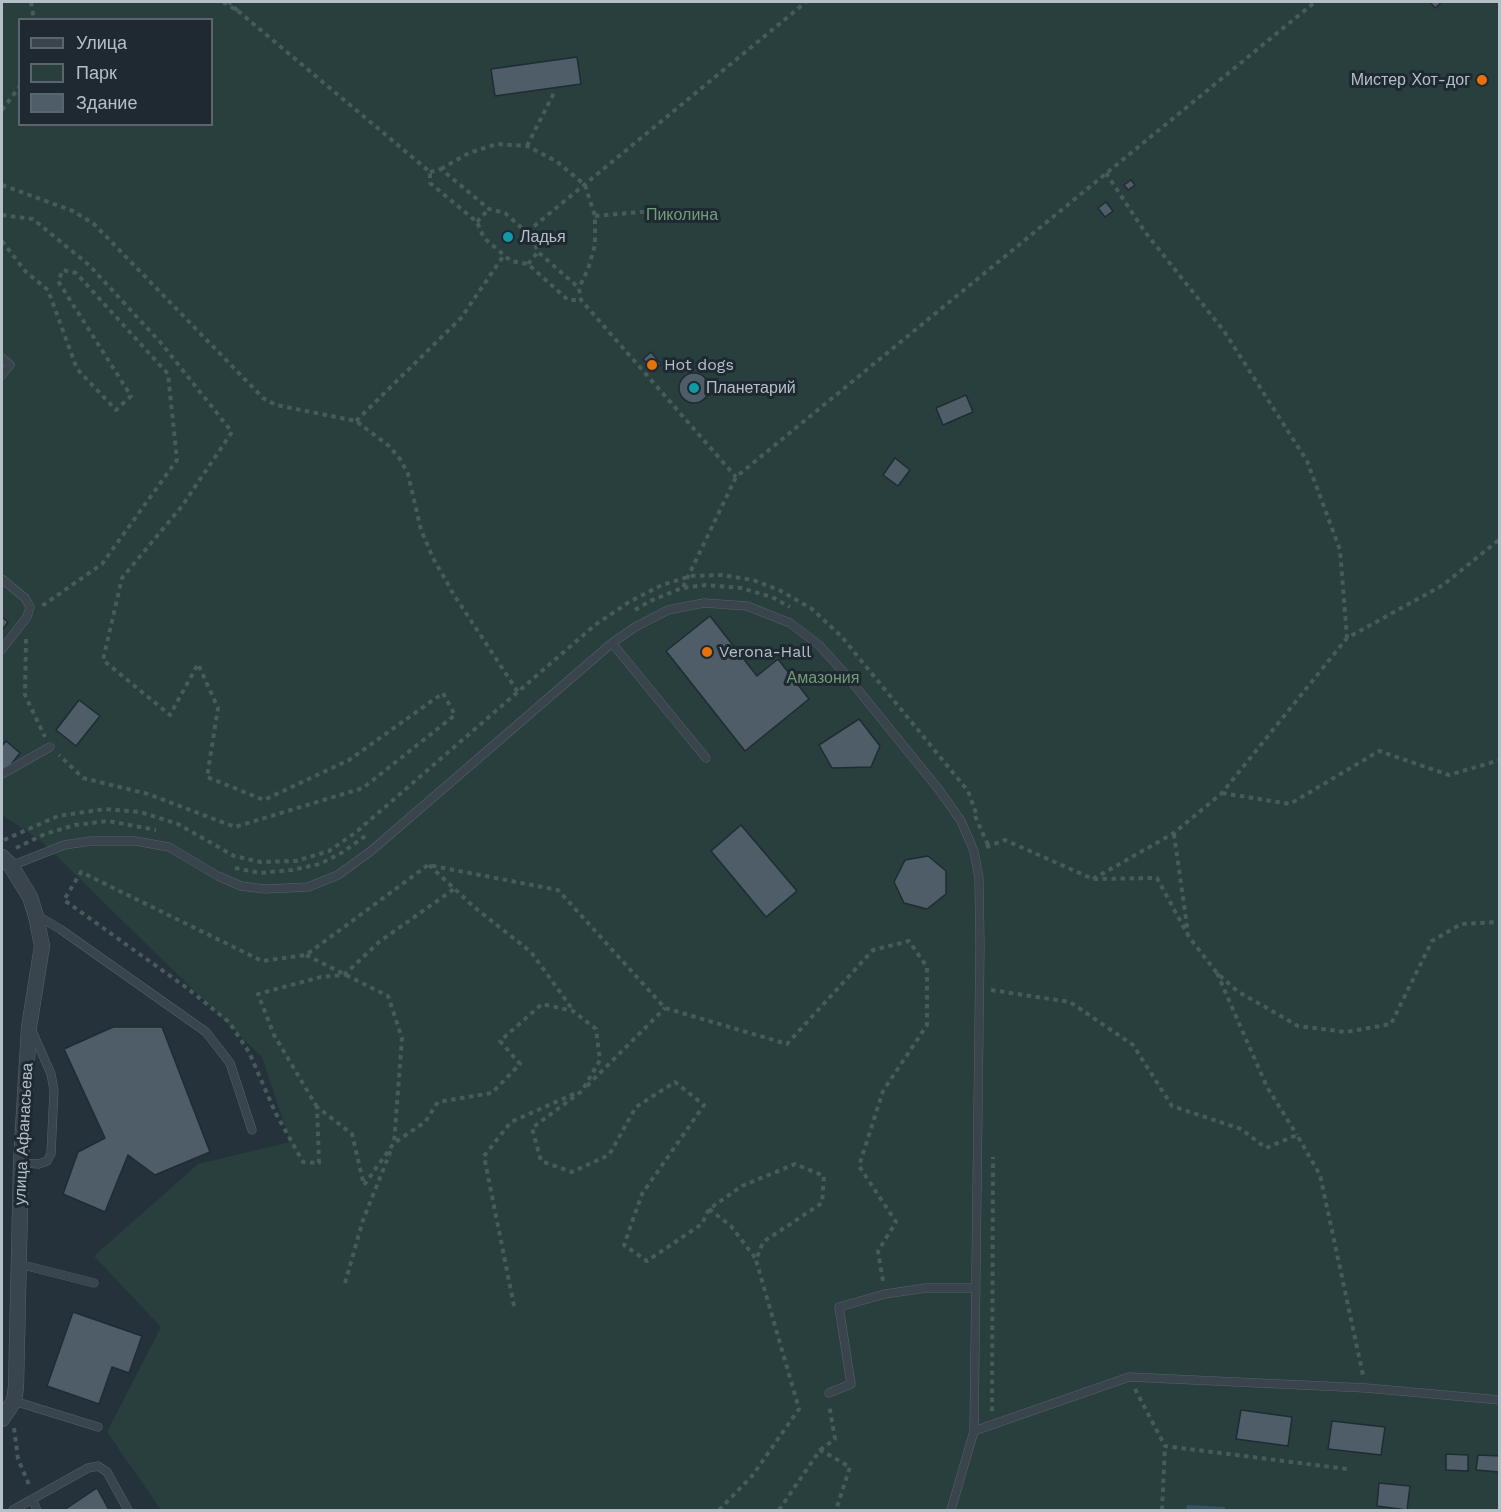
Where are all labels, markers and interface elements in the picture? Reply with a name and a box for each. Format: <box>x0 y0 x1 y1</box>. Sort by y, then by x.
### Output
legend <box>18 18 213 126</box>
text: Улица <box>76 32 127 53</box>
text: Парк <box>76 62 117 83</box>
place label: Мистер Хот-дог <box>1351 70 1470 90</box>
marker: Мистер Хот-дог <box>1475 73 1489 87</box>
text: Здание <box>76 92 137 113</box>
park label: Пиколина <box>646 205 718 225</box>
place label: Ладья <box>520 227 566 247</box>
marker: Ладья <box>501 230 515 244</box>
place label: Hot dogs <box>664 355 734 375</box>
marker: Hot dogs <box>645 358 659 372</box>
place label: Планетарий <box>706 378 796 398</box>
marker: Планетарий <box>687 381 701 395</box>
place label: Verona-Hall <box>719 642 811 662</box>
marker: Verona-Hall <box>700 645 714 659</box>
park label: Амазония <box>787 668 859 688</box>
street label: улица Афанасьева <box>11 1062 37 1206</box>

